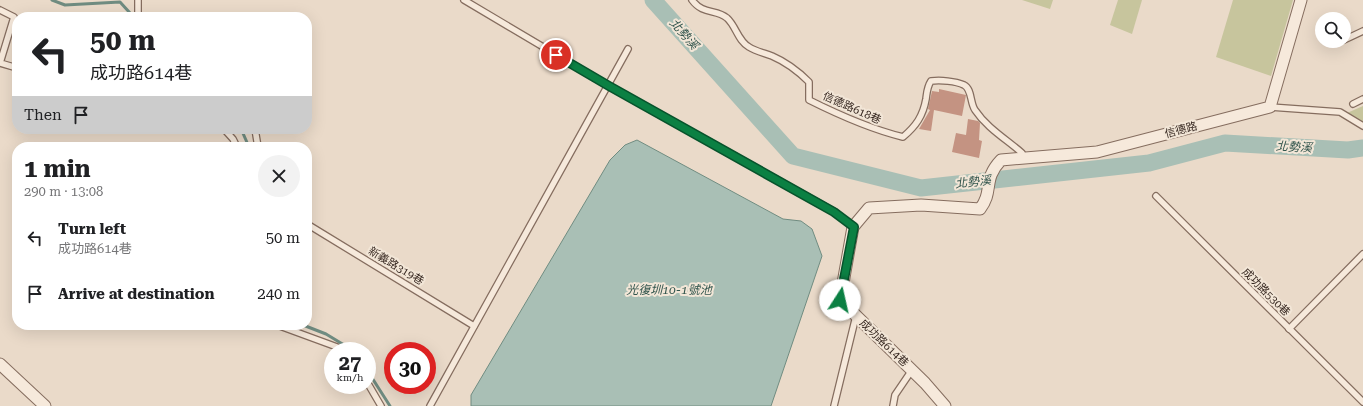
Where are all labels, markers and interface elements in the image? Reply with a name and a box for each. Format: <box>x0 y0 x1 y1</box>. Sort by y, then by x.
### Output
map controls <box>1315 12 1351 48</box>
button: search <box>1315 12 1351 48</box>
water label: 北勢溪 <box>667 16 703 54</box>
text: 50 m <box>90 24 155 57</box>
icon: left <box>24 28 76 80</box>
pin <box>539 38 573 72</box>
icon: arrive <box>545 44 567 66</box>
text: 成功路614巷 <box>90 62 192 83</box>
street label: 信德路618巷 <box>821 89 883 127</box>
icon: arrive <box>70 104 92 126</box>
text: Then <box>24 106 62 124</box>
street label: 信德路 <box>1163 119 1199 141</box>
water label: 北勢溪 <box>1276 139 1314 155</box>
text: 1 min <box>24 155 91 183</box>
button: close <box>258 155 300 197</box>
water label: 北勢溪 <box>954 173 994 191</box>
text: 290 m · 13:08 <box>24 184 103 199</box>
text: Turn left <box>58 220 126 238</box>
icon: left <box>24 227 46 249</box>
text: 50 m <box>266 229 300 247</box>
text: 成功路614巷 <box>58 241 132 256</box>
street label: 新義路319巷 <box>366 244 426 288</box>
street label: 成功路530巷 <box>1239 265 1293 319</box>
position arrow <box>819 279 861 321</box>
icon: arrive <box>24 283 46 305</box>
water label: 光復圳10-1號池 <box>626 283 714 297</box>
text: Arrive at destination <box>58 285 214 303</box>
text: 240 m <box>257 285 300 303</box>
street label: 成功路614巷 <box>857 317 911 369</box>
speed limit sign: 30 <box>384 342 436 394</box>
text: 27 <box>339 351 361 375</box>
text: km/h <box>337 372 363 383</box>

